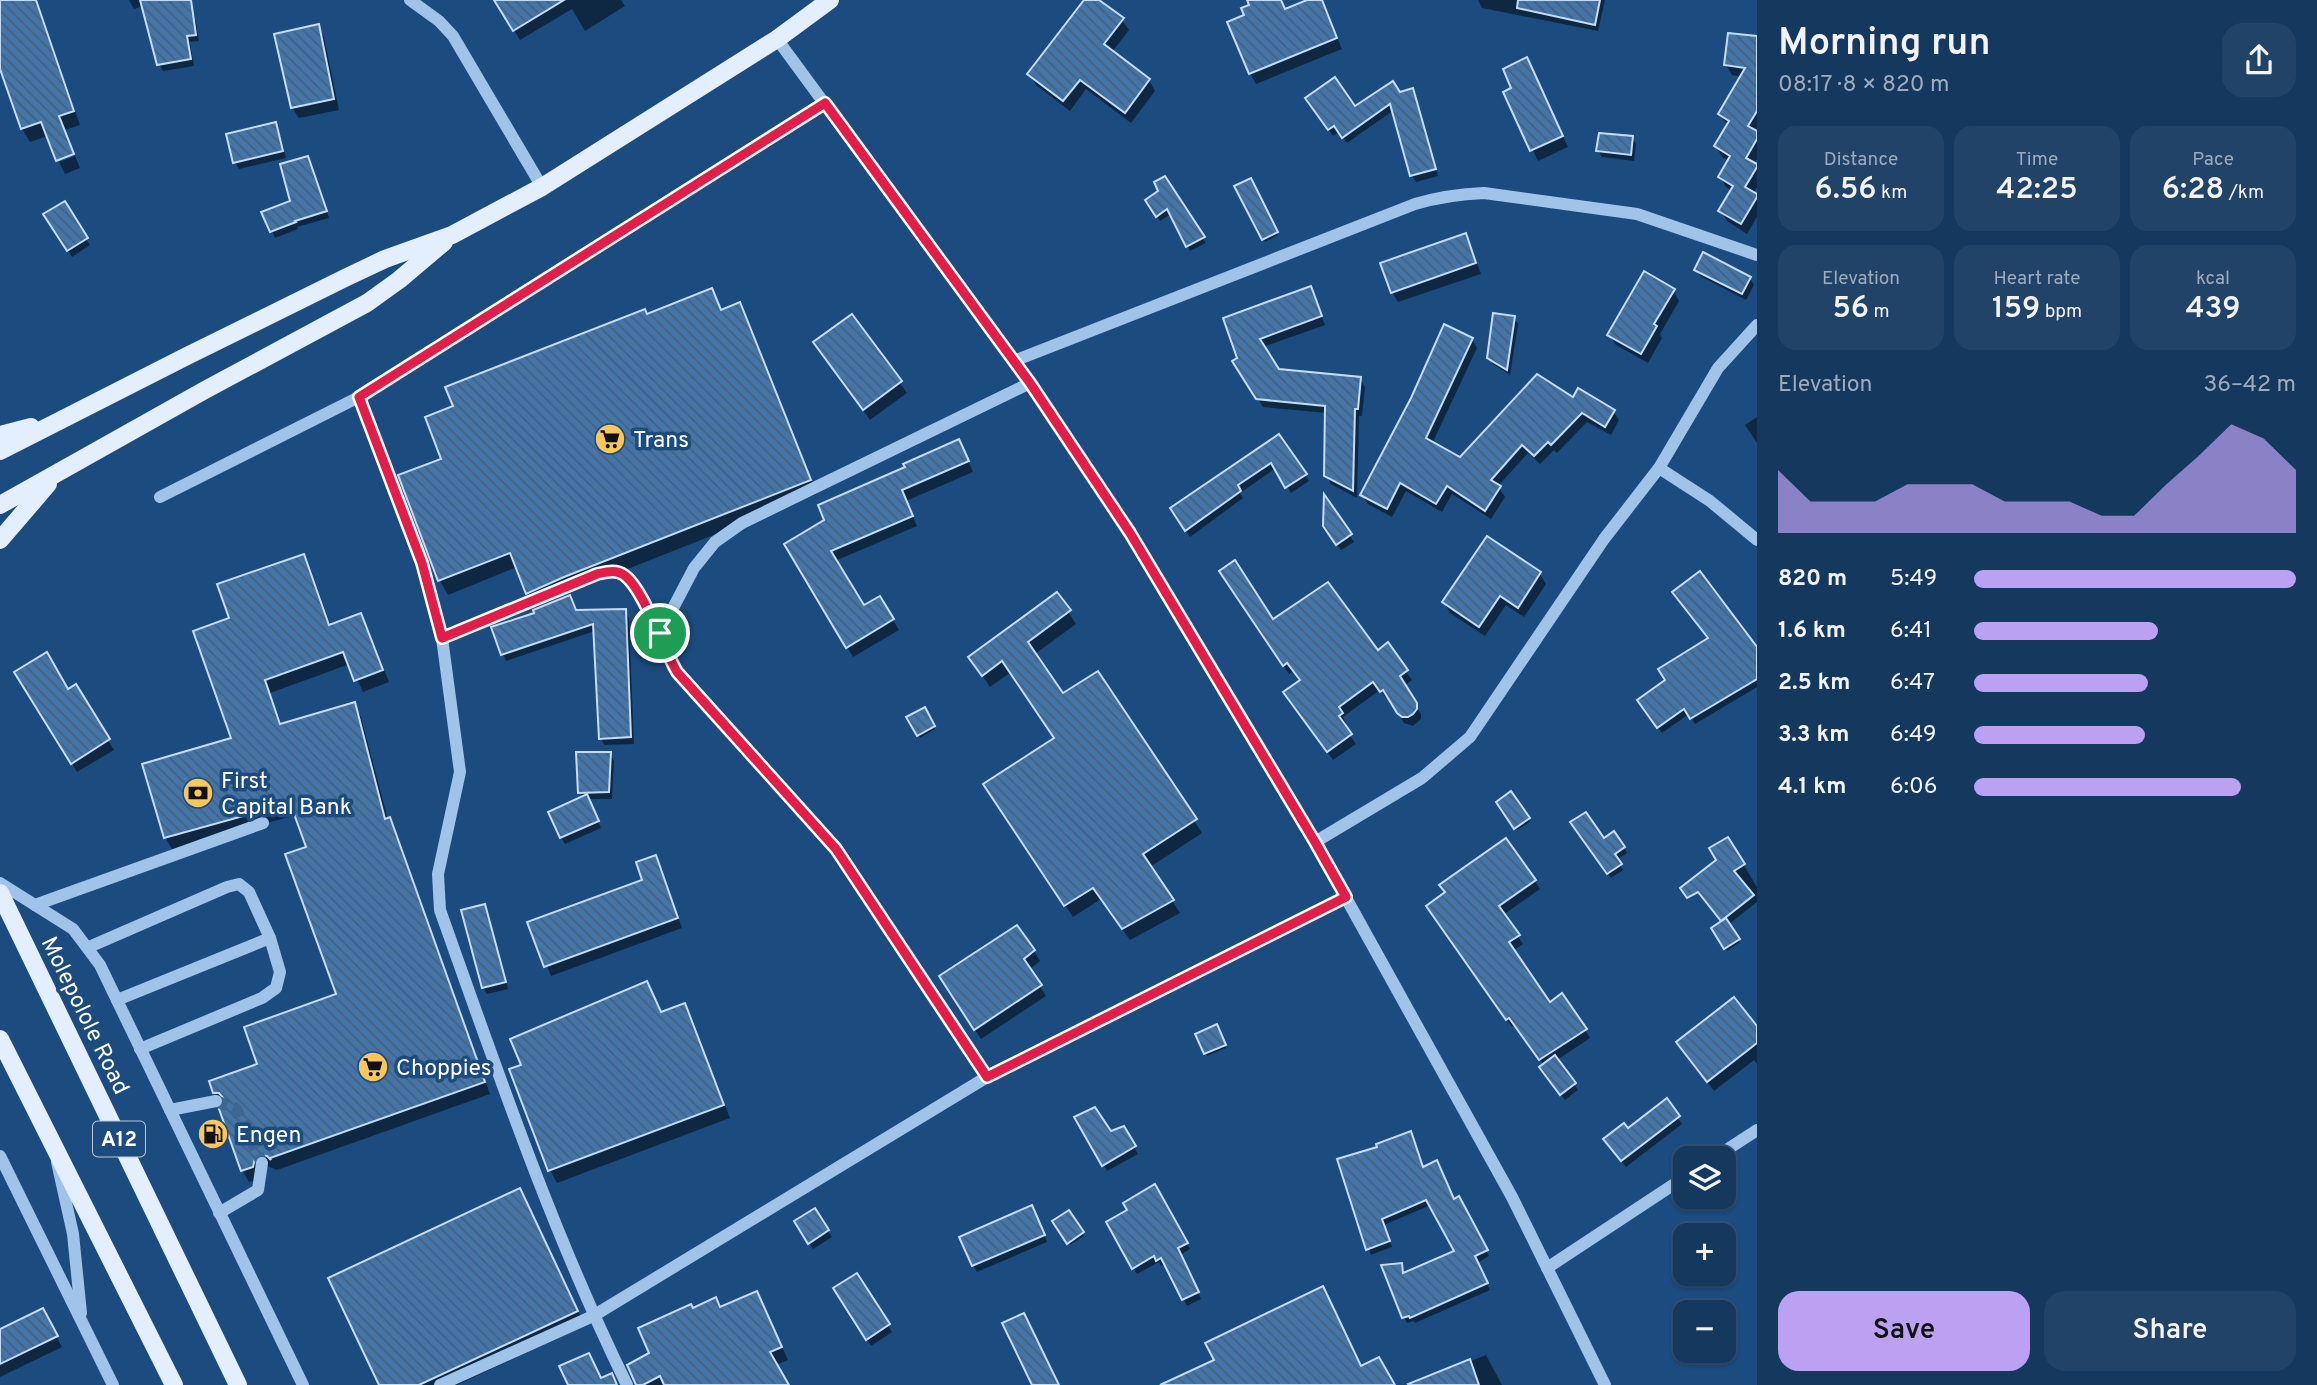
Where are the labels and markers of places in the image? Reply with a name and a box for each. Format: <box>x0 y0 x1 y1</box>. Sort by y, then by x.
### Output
supermarket icon: Trans <box>593 422 627 456</box>
place label: Trans <box>633 427 689 456</box>
pin <box>630 603 690 663</box>
place label: First Capital Bank <box>221 768 352 823</box>
bank icon: First Capital Bank <box>181 776 215 810</box>
supermarket icon: Choppies <box>356 1050 390 1084</box>
place label: Choppies <box>396 1055 492 1084</box>
fuel station icon: Engen <box>196 1117 230 1151</box>
place label: Engen <box>236 1122 301 1151</box>

